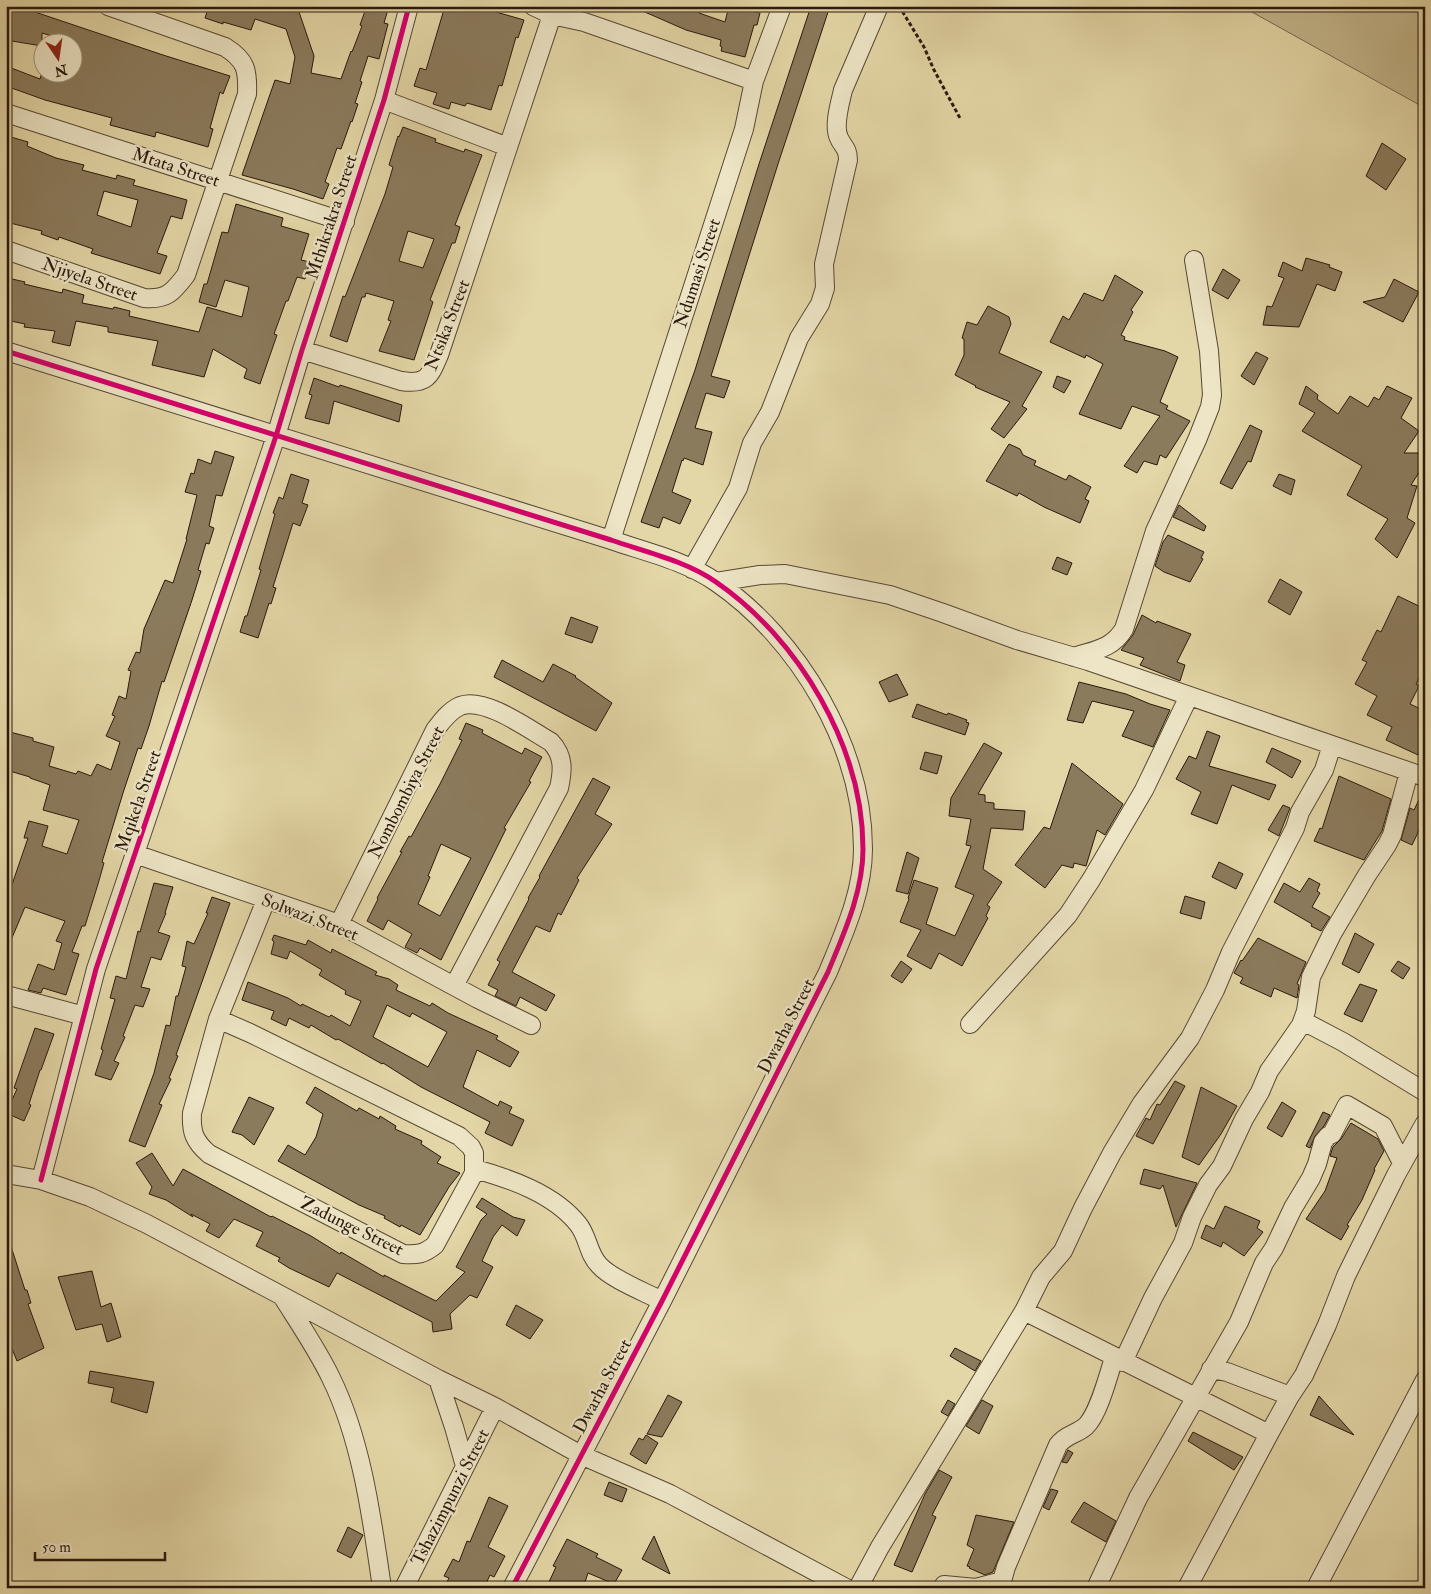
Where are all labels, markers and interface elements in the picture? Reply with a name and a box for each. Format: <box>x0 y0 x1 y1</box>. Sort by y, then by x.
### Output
north arrow <box>32 32 82 82</box>
text: N <box>52 60 70 80</box>
street label: Mtata Street <box>129 143 223 192</box>
street label: Mthikrakra Street <box>300 152 363 282</box>
street label: Ndumasi Street <box>669 216 726 331</box>
street label: Njiyela Street <box>39 252 141 307</box>
street label: Ntsika Street <box>420 276 475 374</box>
street label: Nombombiya Street <box>363 722 450 862</box>
street label: Mqikela Street <box>110 747 167 855</box>
street label: Solwazi Street <box>258 888 362 947</box>
street label: Dwarha Street <box>753 975 820 1078</box>
street label: Zadunge Street <box>296 1192 407 1261</box>
street label: Dwarha Street <box>568 1335 637 1437</box>
street label: Tshazimpunzi Street <box>406 1425 495 1569</box>
scale bar <box>35 1529 165 1561</box>
text: 50 m <box>42 1538 71 1557</box>

